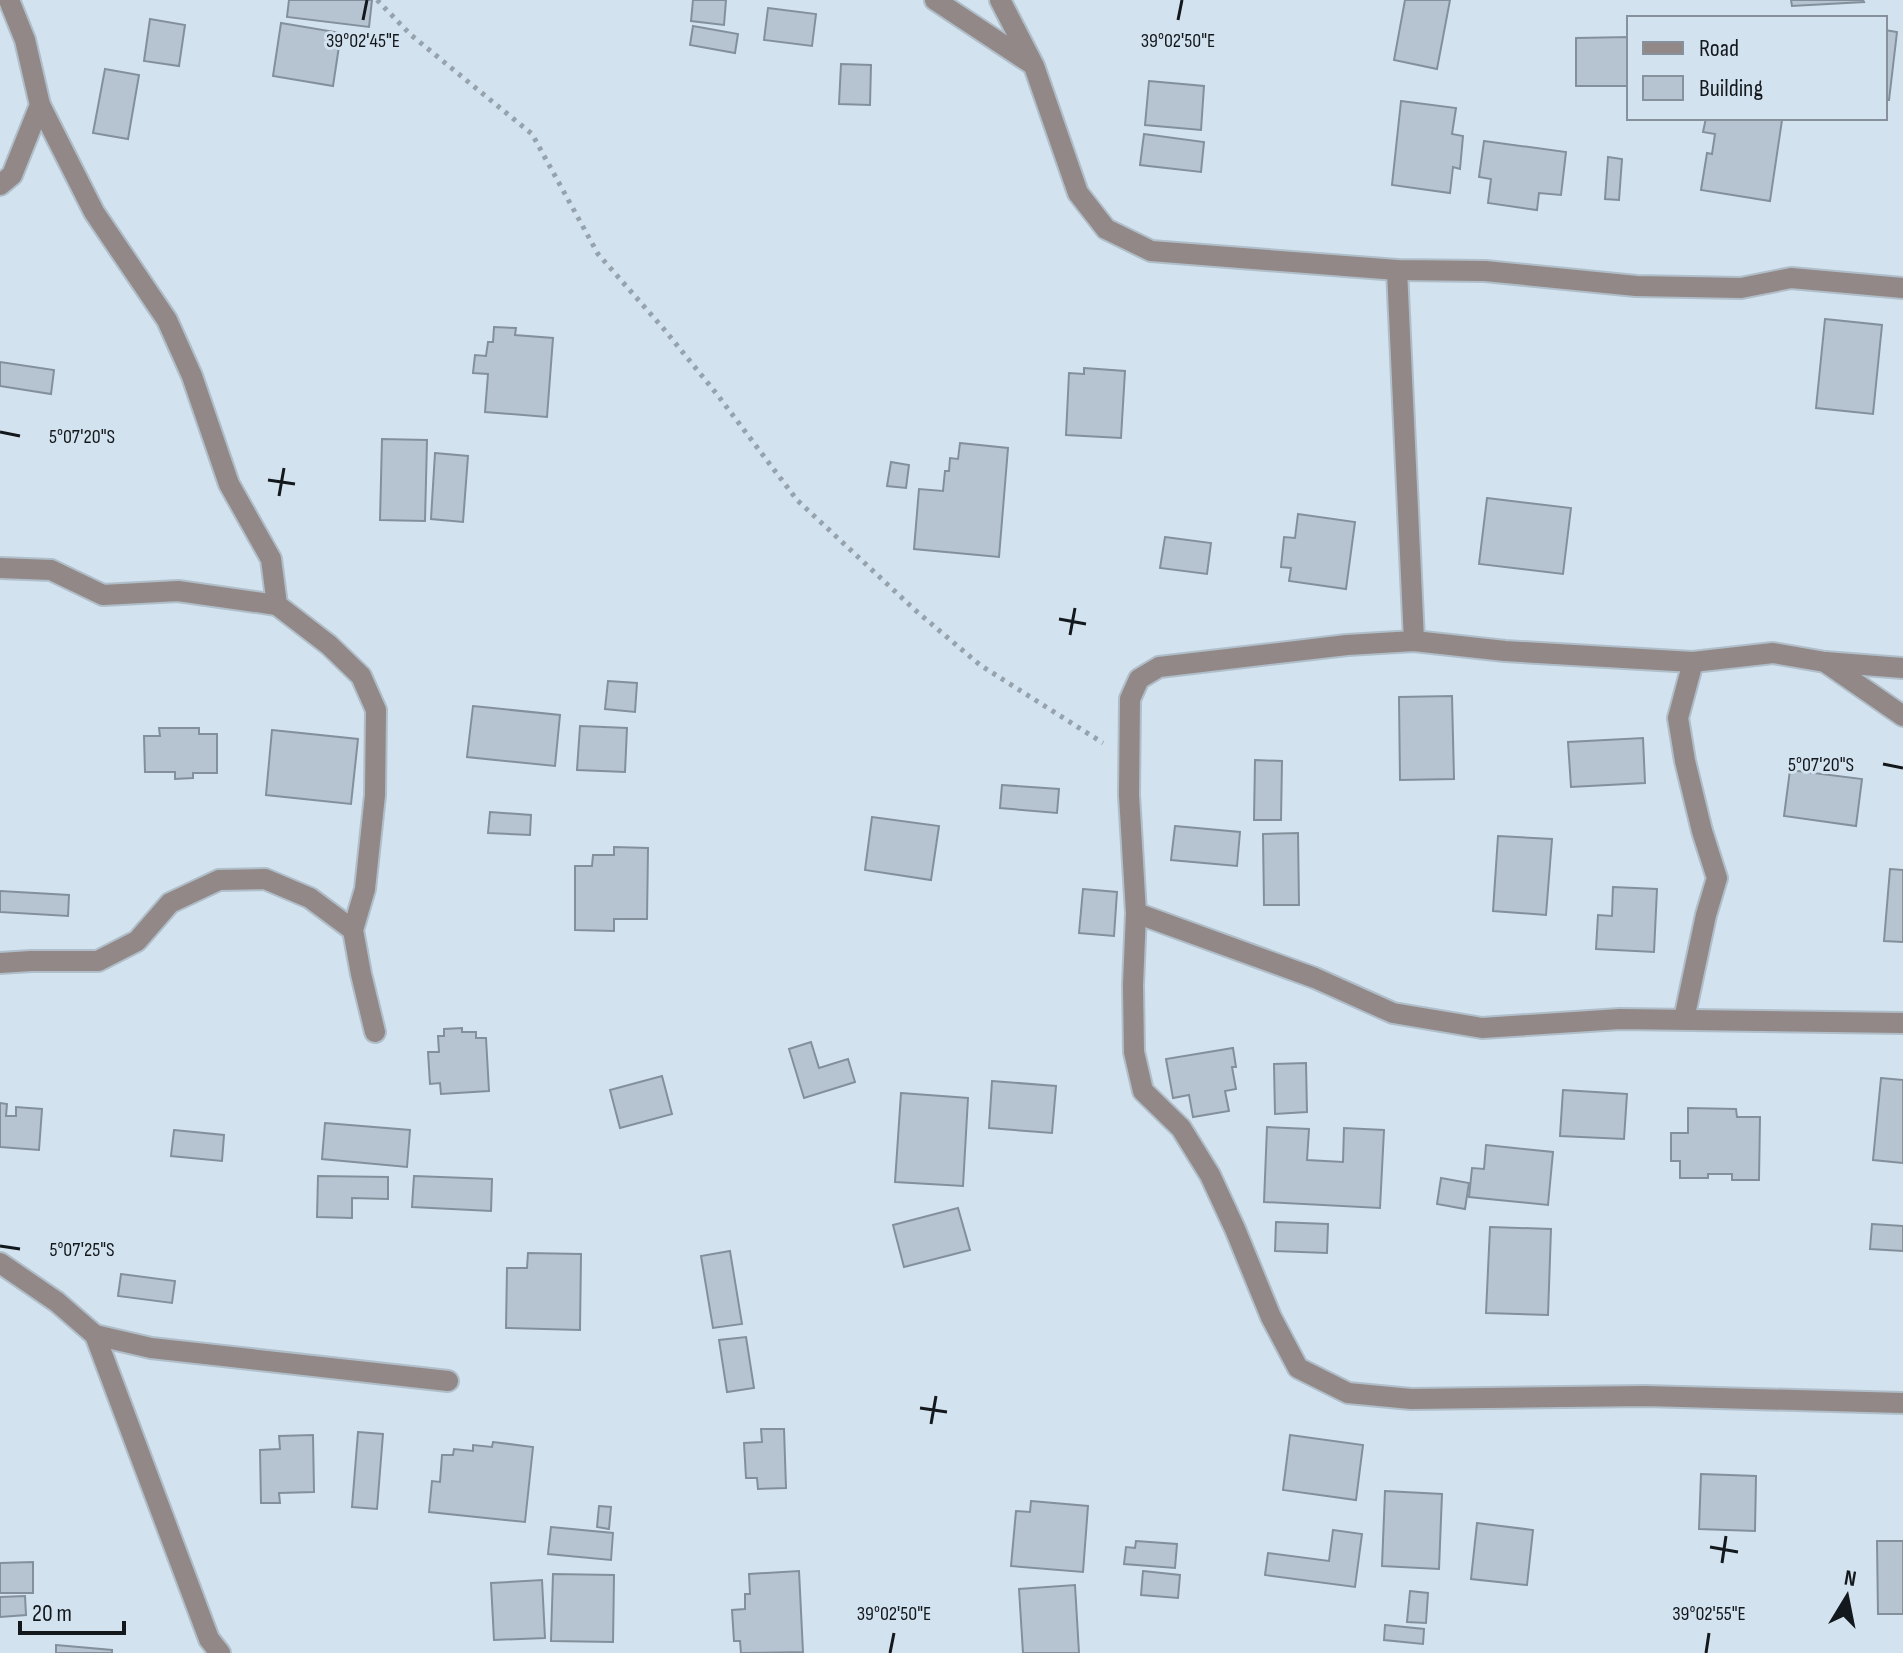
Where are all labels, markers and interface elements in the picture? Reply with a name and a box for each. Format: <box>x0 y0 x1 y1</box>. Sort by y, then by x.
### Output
legend <box>1627 16 1887 120</box>
text: 39°02'45"E <box>326 29 400 53</box>
text: 39°02'50"E <box>1141 29 1215 53</box>
text: Road <box>1699 34 1739 63</box>
text: Building <box>1699 74 1763 103</box>
text: 5°07'20"S <box>49 425 115 449</box>
text: 5°07'20"S <box>1788 753 1854 777</box>
text: 5°07'25"S <box>49 1238 115 1262</box>
north arrow <box>1807 1557 1887 1637</box>
text: N <box>1842 1564 1858 1593</box>
scale bar <box>20 1585 124 1635</box>
text: 20 m <box>32 1599 72 1628</box>
text: 39°02'50"E <box>857 1602 931 1626</box>
text: 39°02'55"E <box>1672 1602 1746 1626</box>

